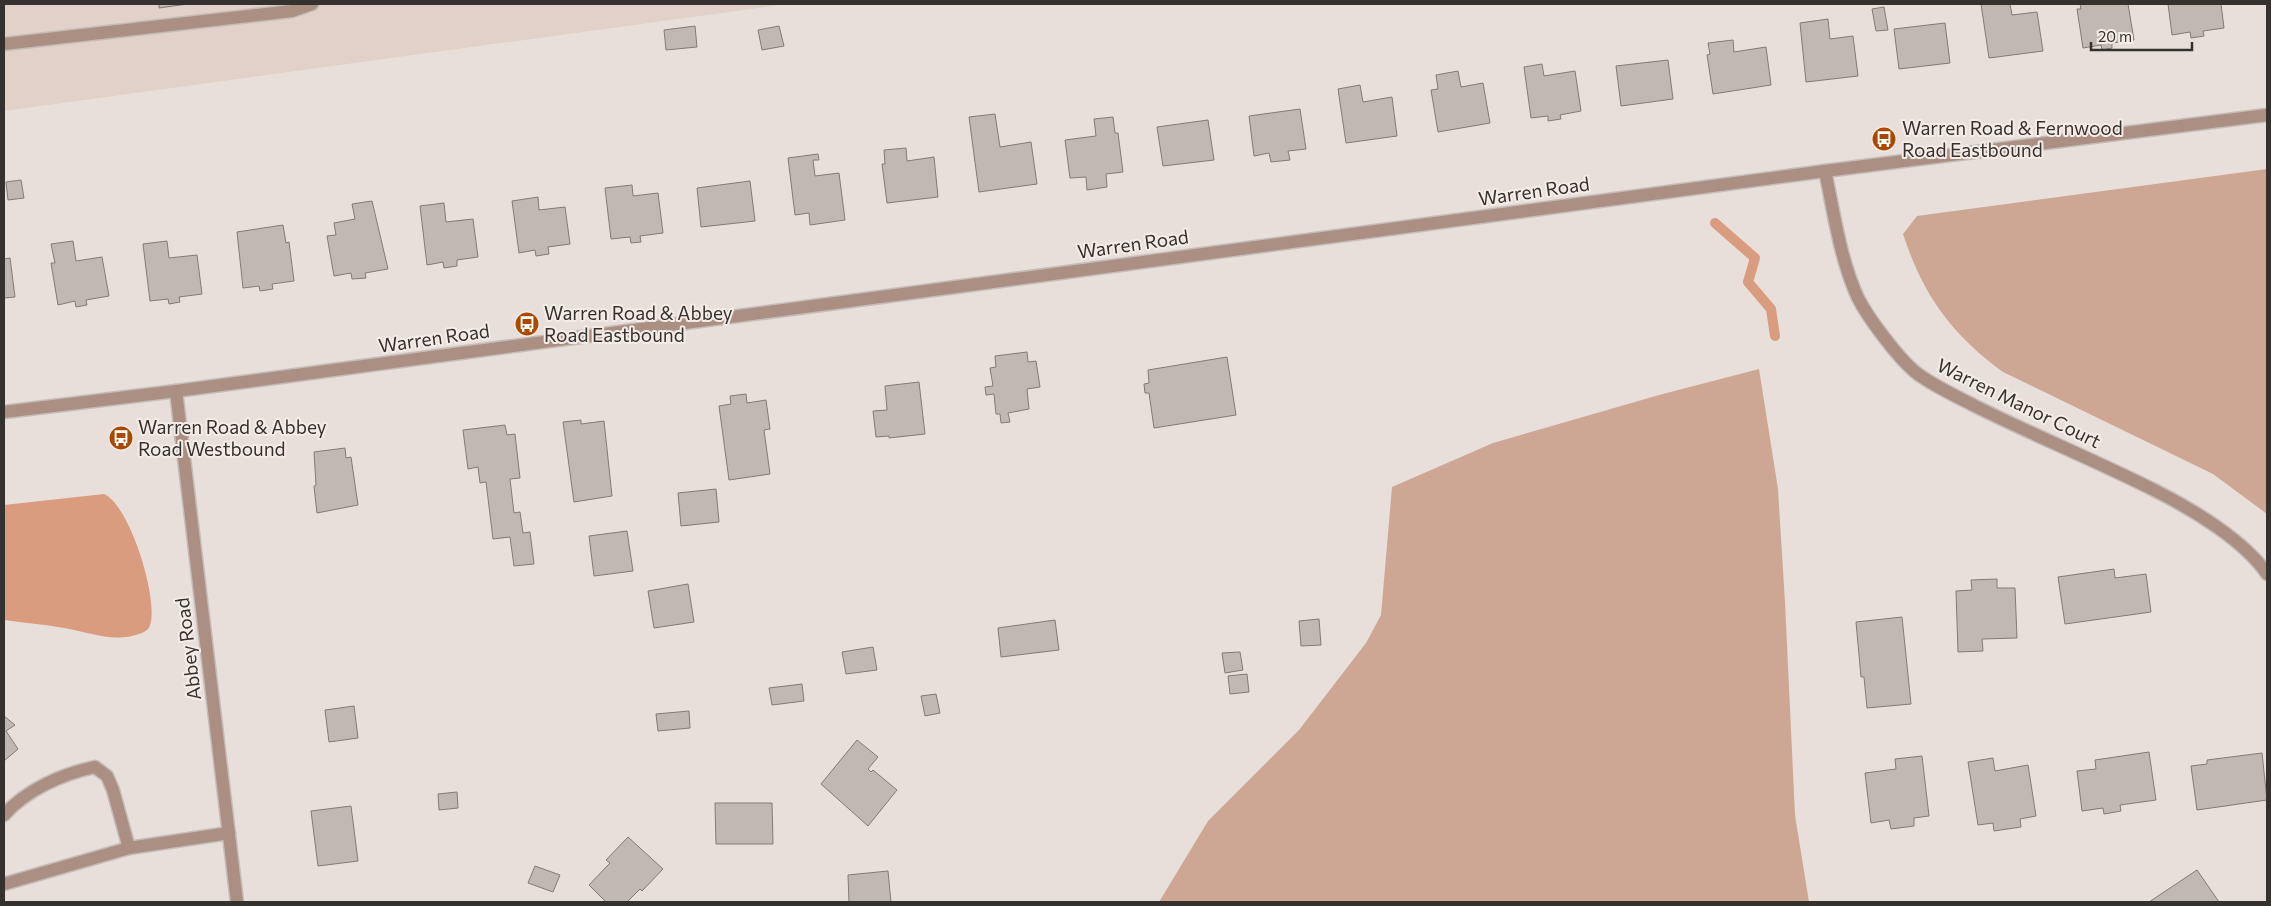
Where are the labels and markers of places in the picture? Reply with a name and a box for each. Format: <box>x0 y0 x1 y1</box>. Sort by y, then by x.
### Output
place label: Warren Road & Fernwood Road Eastbound <box>1902 116 2123 161</box>
bus stop icon: Warren Road & Fernwood Road Eastbound <box>1871 126 1897 152</box>
place label: Warren Road & Abbey Road Eastbound <box>544 301 733 346</box>
bus stop icon: Warren Road & Abbey Road Eastbound <box>514 311 540 337</box>
place label: Warren Road & Abbey Road Westbound <box>138 415 327 460</box>
bus stop icon: Warren Road & Abbey Road Westbound <box>108 425 134 451</box>

